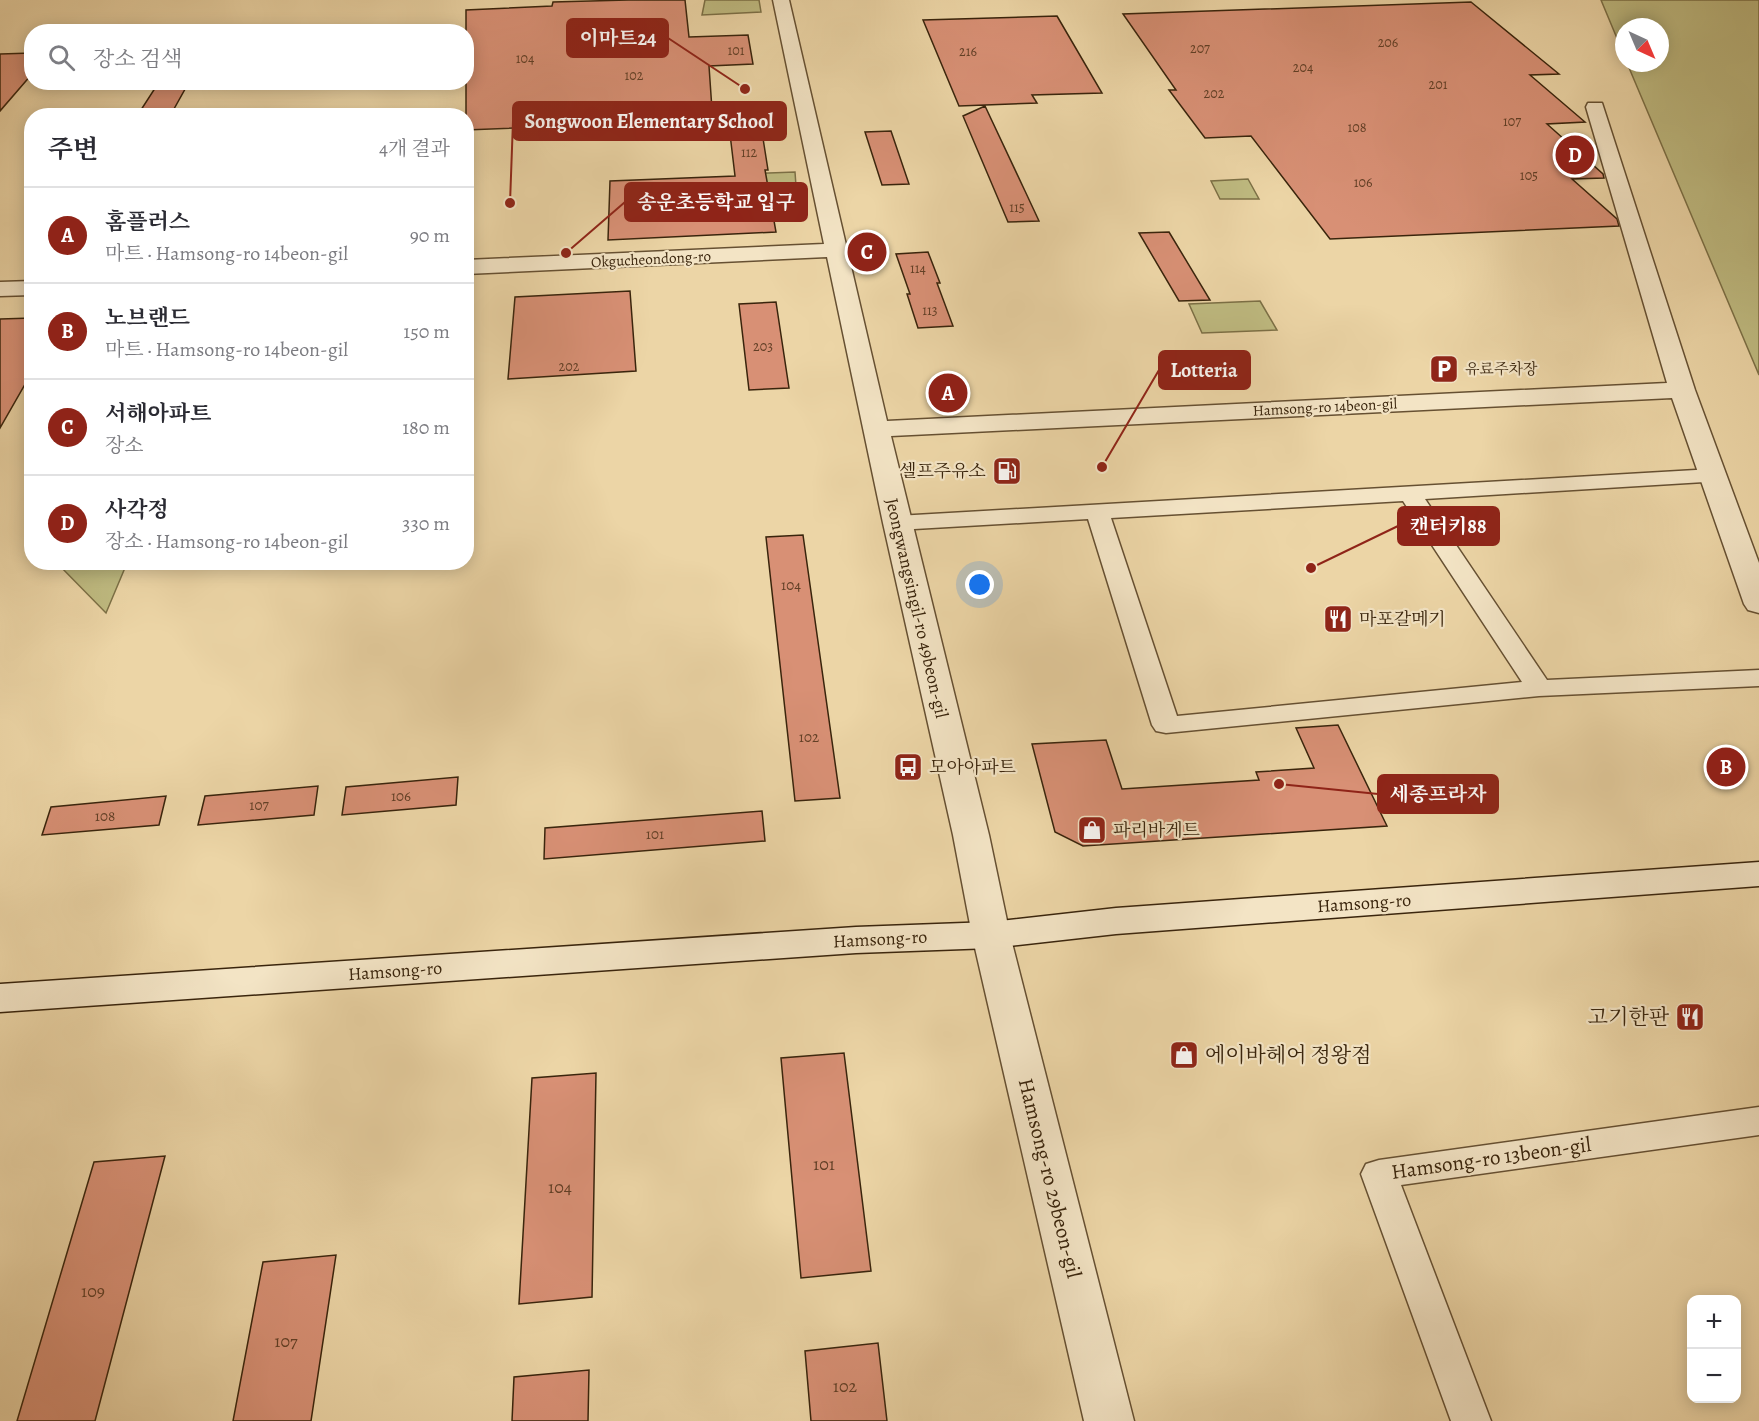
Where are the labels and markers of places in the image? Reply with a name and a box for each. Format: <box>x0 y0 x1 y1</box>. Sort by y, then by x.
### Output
callout: 이마트24 <box>567 19 668 57</box>
callout: Songwoon Elementary School <box>513 102 786 140</box>
pin: D <box>1556 132 1594 178</box>
callout: 송운초등학교 입구 <box>625 183 807 221</box>
pin: C <box>848 230 886 274</box>
callout: Lotteria <box>1159 351 1250 389</box>
parking icon: 유료주차장 <box>1428 353 1460 385</box>
place label: 유료주차장 <box>1465 359 1538 379</box>
pin: A <box>928 370 968 416</box>
fuel station icon: 셀프주유소 <box>991 455 1023 487</box>
place label: 셀프주유소 <box>899 459 986 483</box>
callout: 캔터키88 <box>1398 507 1499 545</box>
restaurant icon: 마포갈메기 <box>1322 603 1354 635</box>
place label: 마포갈메기 <box>1359 607 1446 631</box>
pin: B <box>1706 744 1746 789</box>
bus stop icon: 모아아파트 <box>892 751 924 783</box>
place label: 모아아파트 <box>929 755 1017 779</box>
callout: 세종프라자 <box>1378 775 1498 813</box>
shop icon: 파리바게트 <box>1076 814 1108 846</box>
place label: 파리바게트 <box>1113 818 1201 842</box>
restaurant icon: 고기한판 <box>1674 1001 1706 1033</box>
place label: 고기한판 <box>1588 1003 1670 1031</box>
shop icon: 에이바헤어 정왕점 <box>1168 1039 1200 1071</box>
place label: 에이바헤어 정왕점 <box>1205 1041 1371 1069</box>

